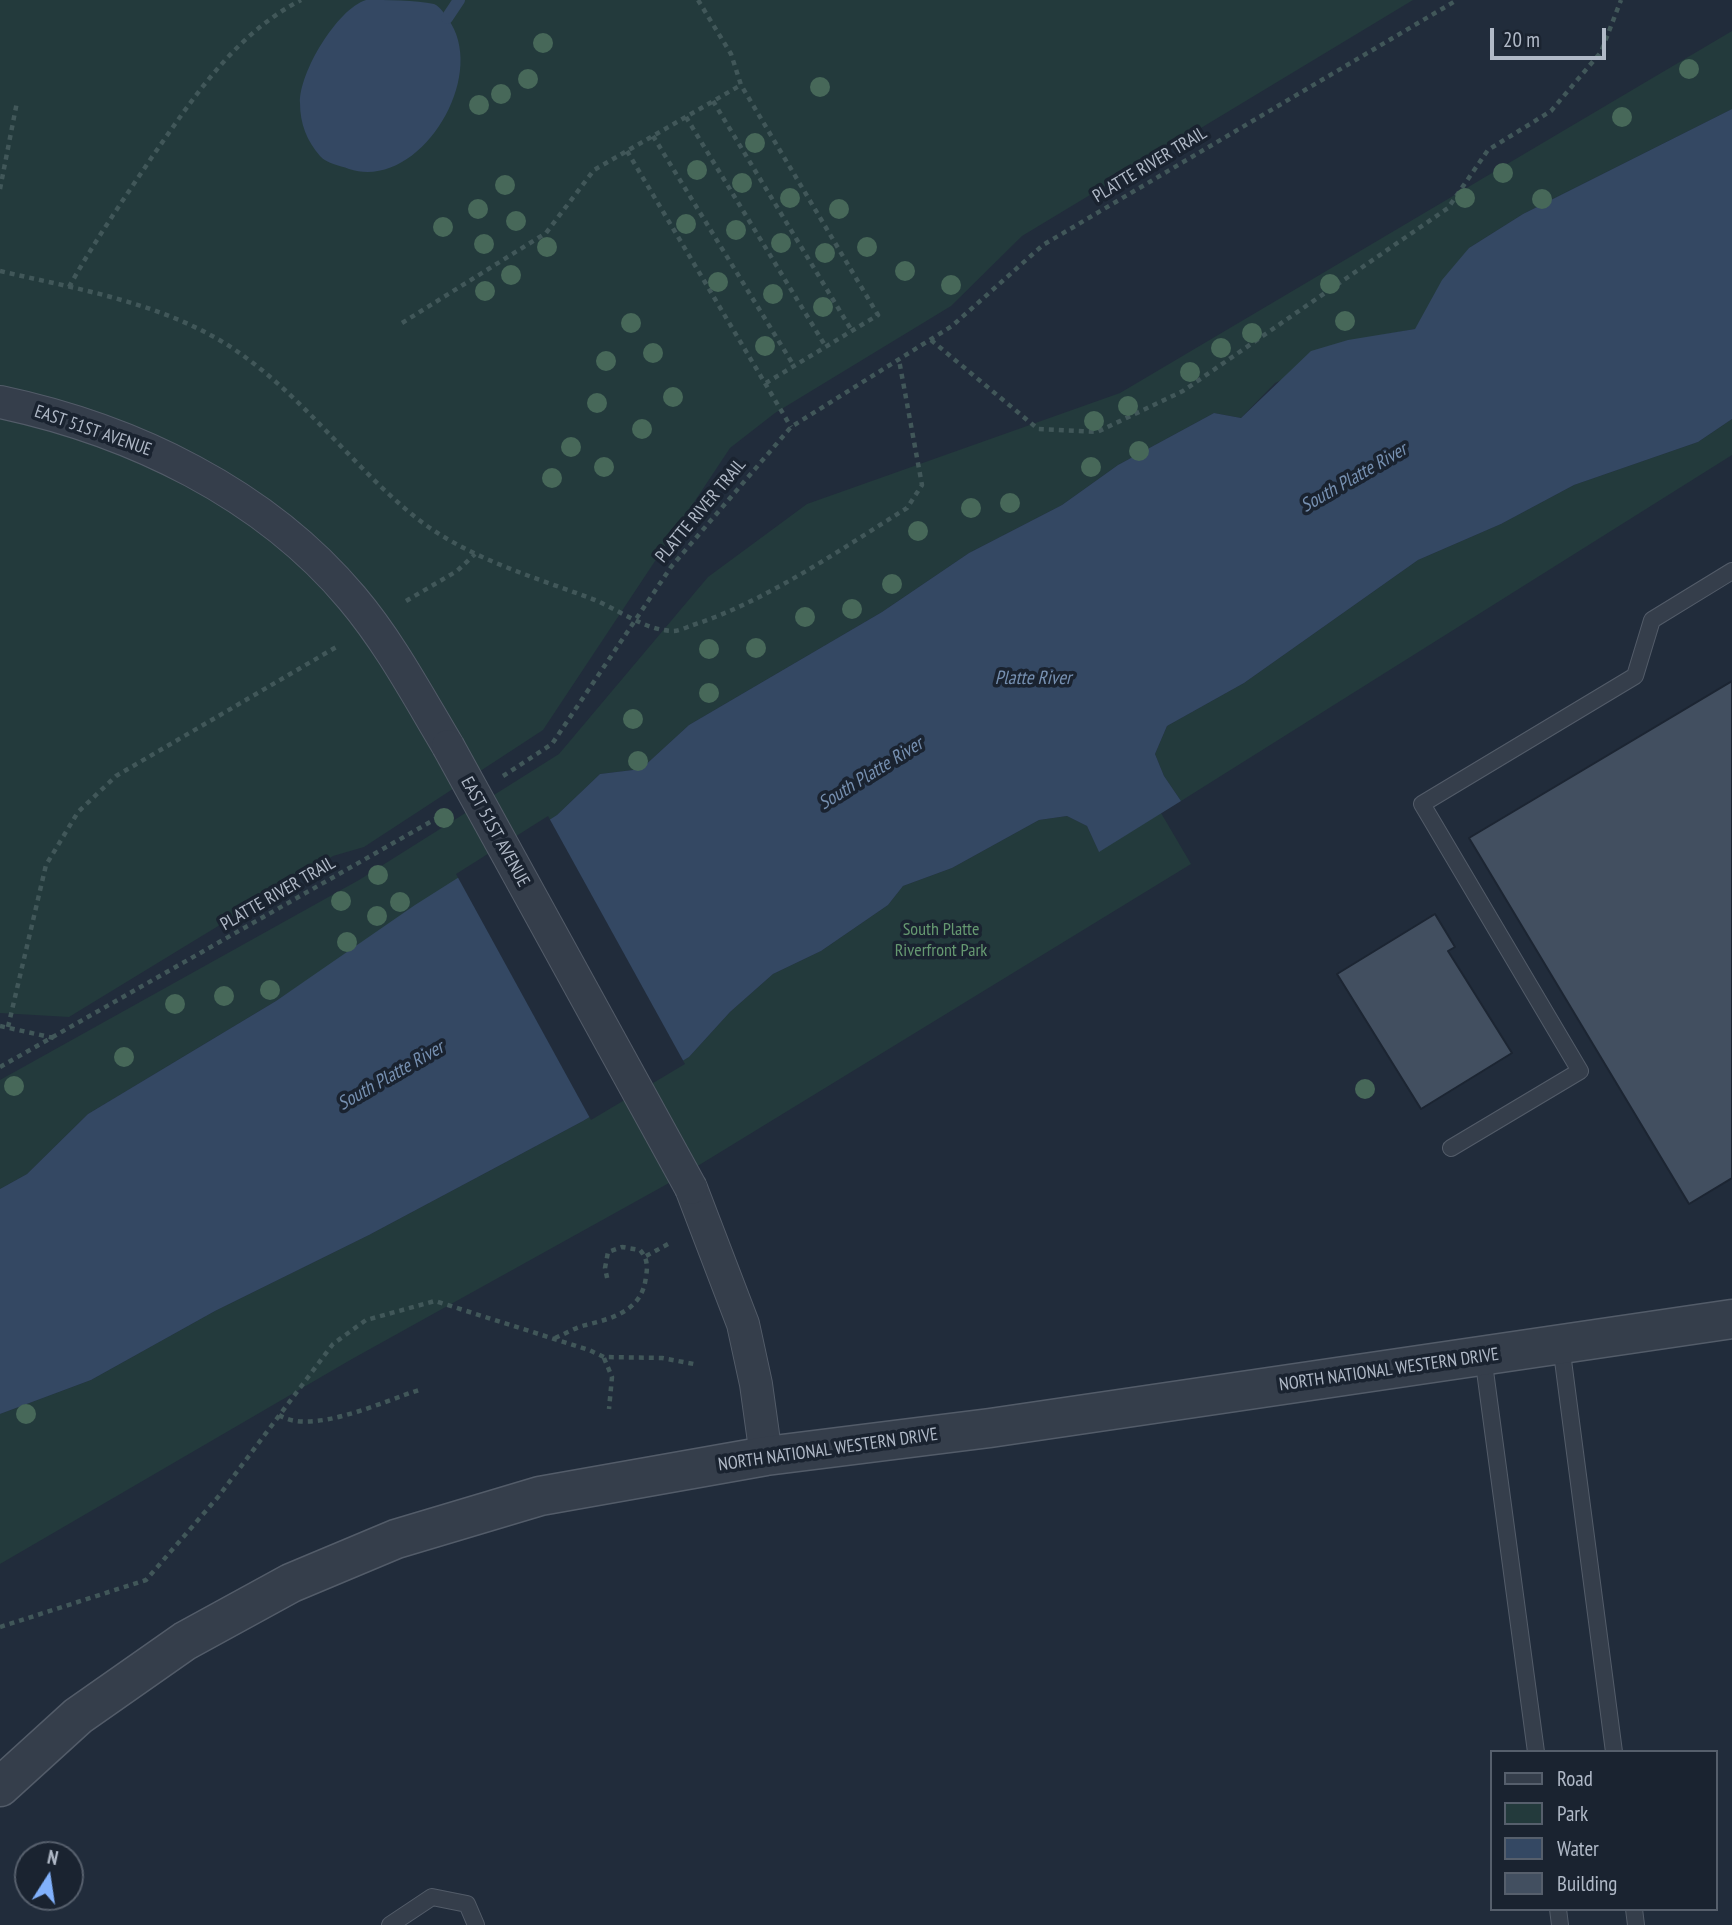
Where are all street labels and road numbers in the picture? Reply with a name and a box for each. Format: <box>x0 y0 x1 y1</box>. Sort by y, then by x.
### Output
street label: PLATTE RIVER TRAIL <box>1089 123 1211 207</box>
street label: EAST 51ST AVENUE <box>32 401 154 461</box>
street label: PLATTE RIVER TRAIL <box>651 455 751 567</box>
street label: EAST 51ST AVENUE <box>456 773 534 891</box>
street label: PLATTE RIVER TRAIL <box>217 852 339 936</box>
street label: NORTH NATIONAL WESTERN DRIVE <box>1278 1344 1500 1396</box>
street label: NORTH NATIONAL WESTERN DRIVE <box>717 1424 939 1476</box>

